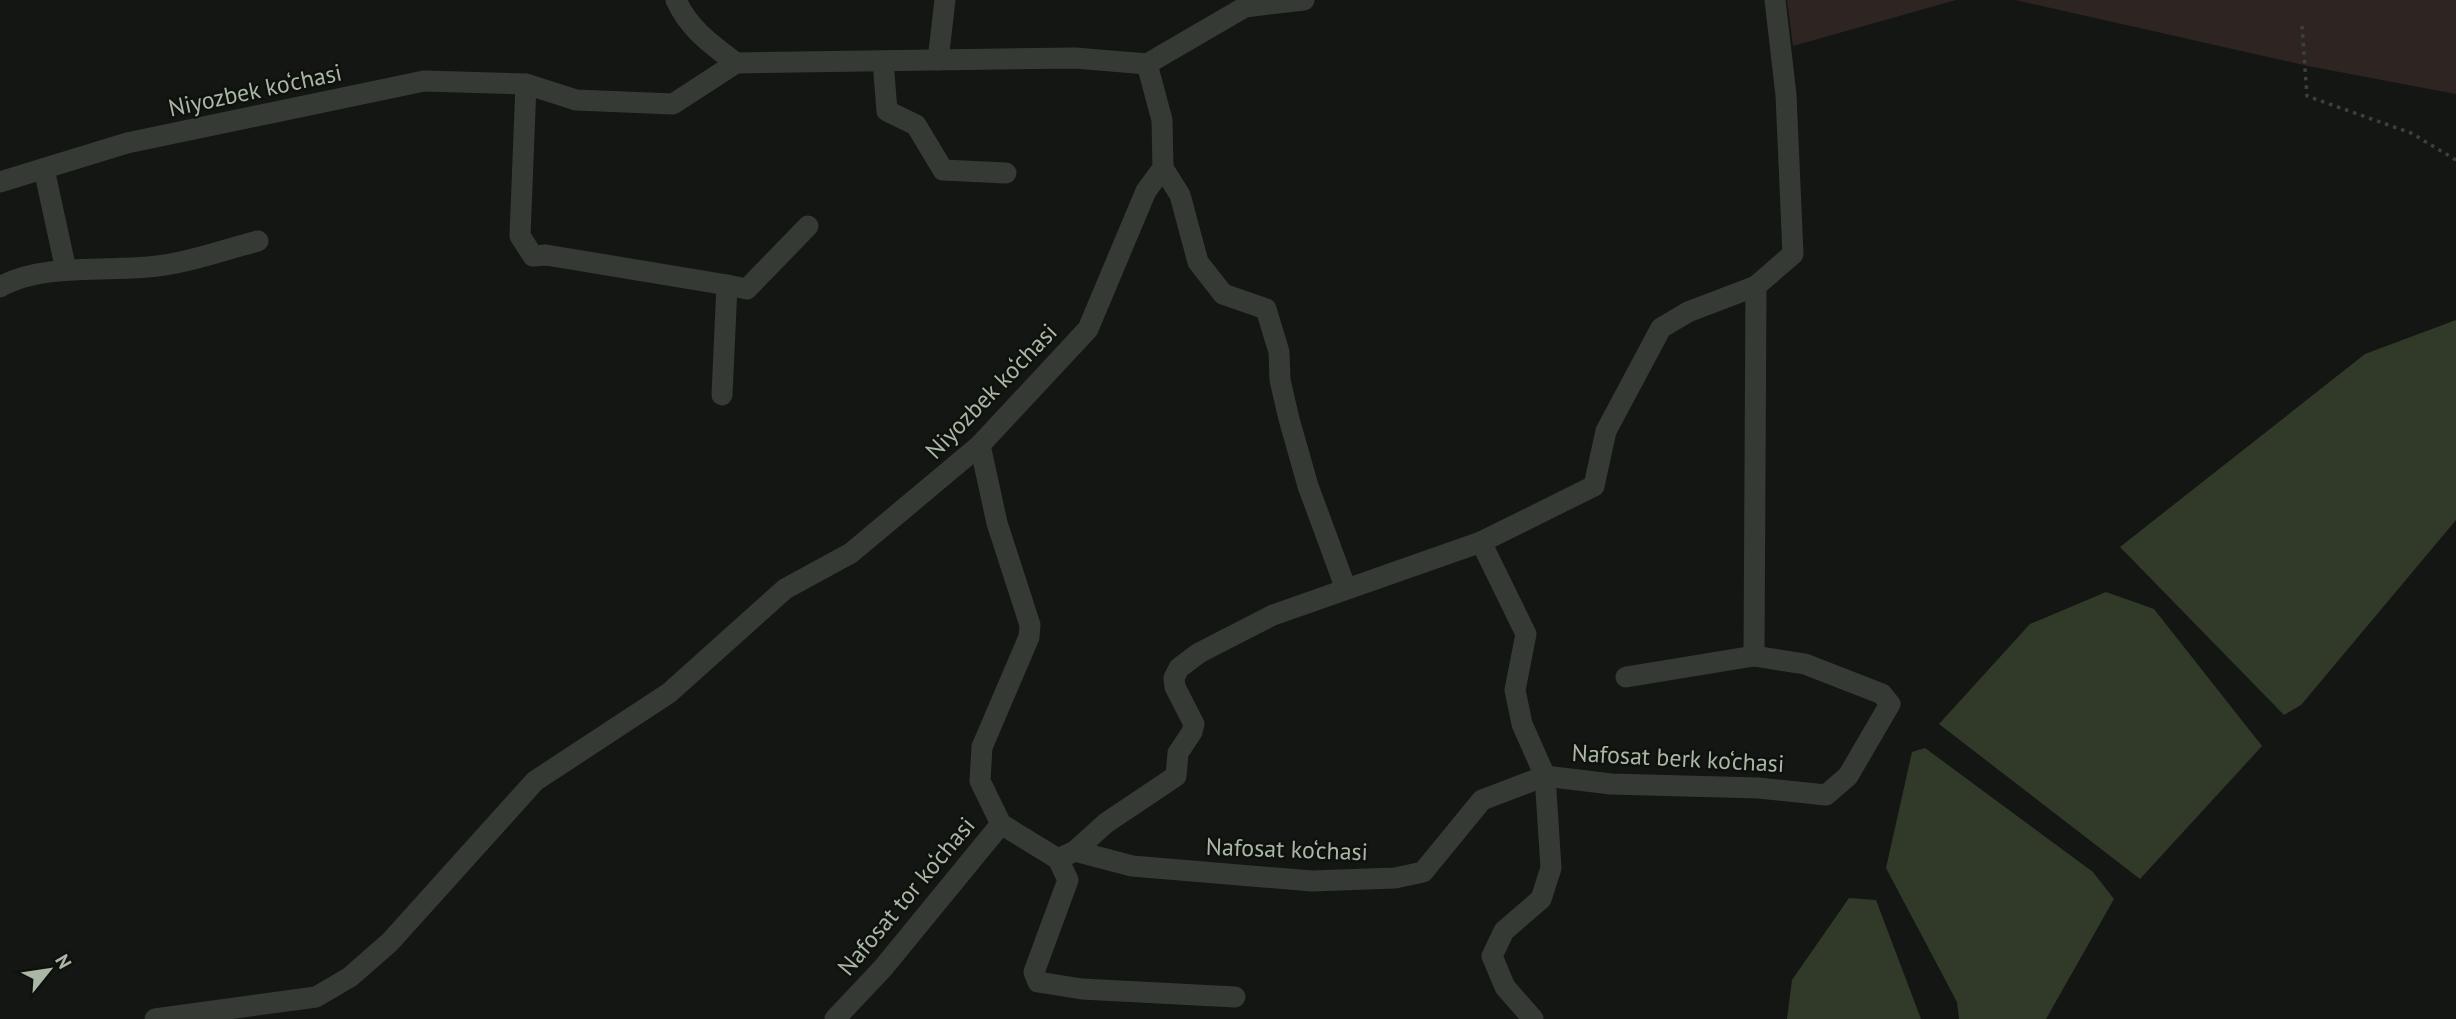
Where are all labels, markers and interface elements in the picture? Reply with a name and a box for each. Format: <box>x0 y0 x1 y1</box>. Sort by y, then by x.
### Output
street label: Niyozbek ko‘chasi <box>165 56 345 124</box>
street label: Niyozbek ko‘chasi <box>919 317 1063 465</box>
street label: Nafosat berk ko‘chasi <box>1571 737 1785 779</box>
street label: Nafosat tor ko‘chasi <box>831 810 981 982</box>
street label: Nafosat ko‘chasi <box>1205 831 1369 867</box>
north arrow <box>14 935 84 1005</box>
text: N <box>50 950 77 973</box>

